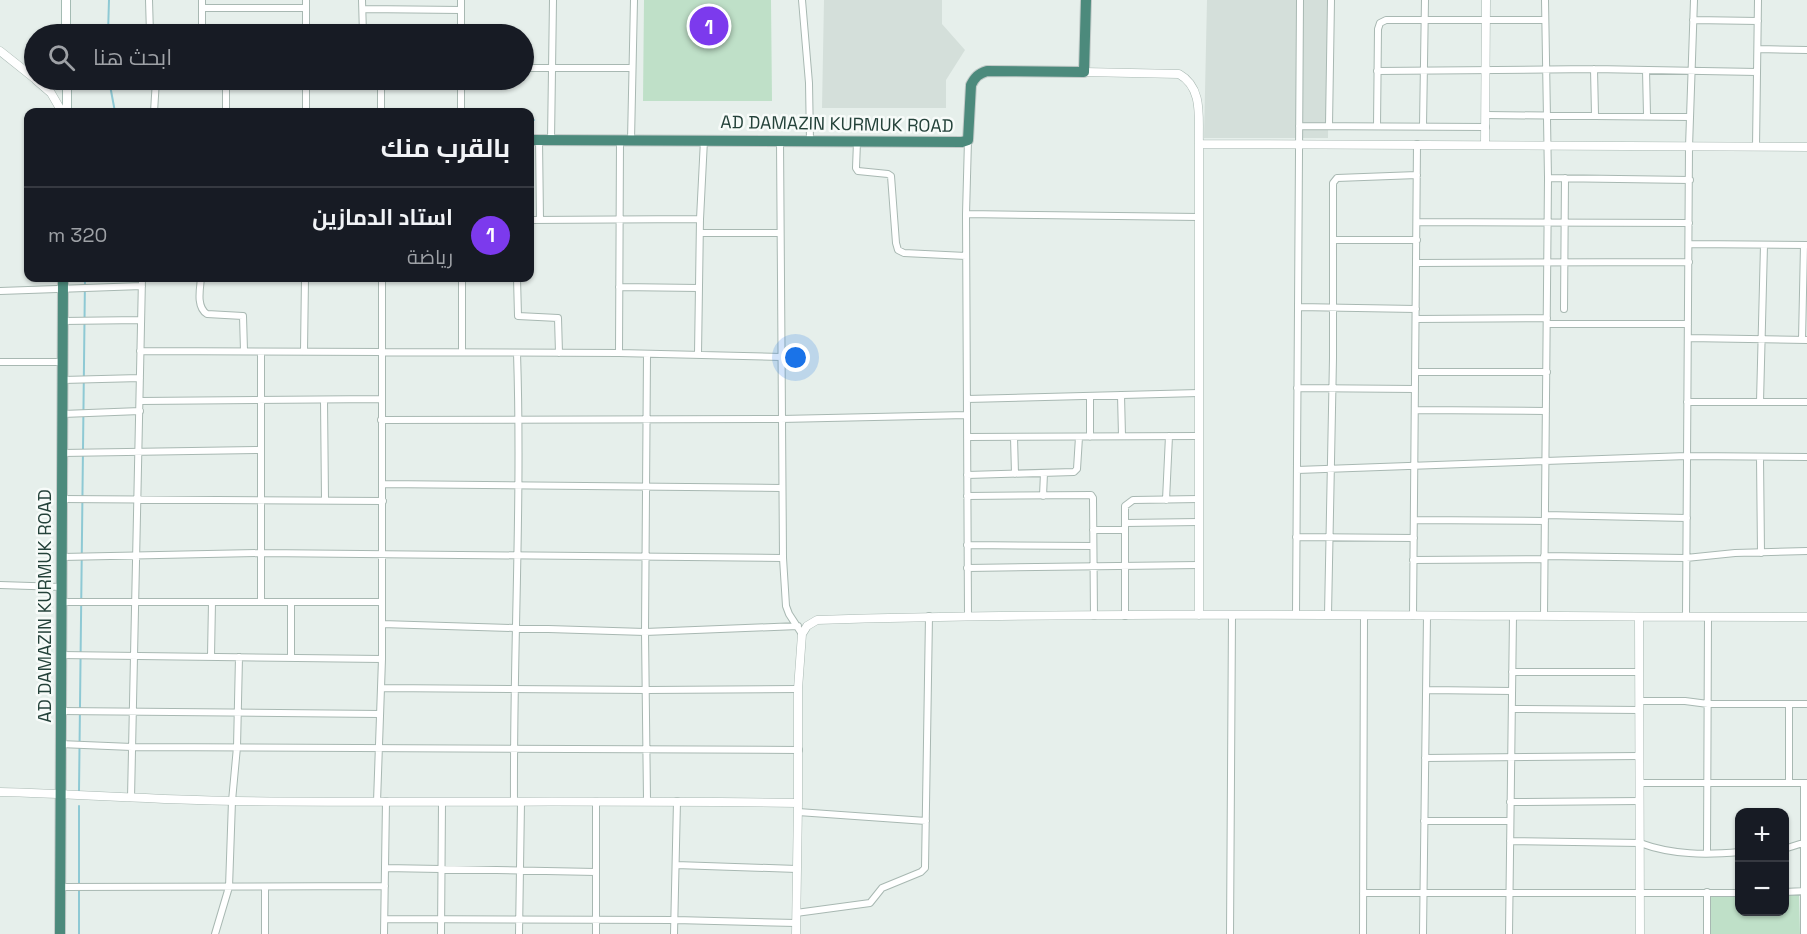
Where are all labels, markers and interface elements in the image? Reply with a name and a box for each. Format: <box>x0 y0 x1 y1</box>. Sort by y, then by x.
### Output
pin: 1 <box>690 3 728 48</box>
search box <box>24 24 534 90</box>
icon: search <box>45 41 78 74</box>
text: ابحث هنا <box>93 43 172 71</box>
street label: AD DAMAZIN KURMUK ROAD <box>720 110 954 137</box>
text: بالقرب منك <box>381 131 510 165</box>
text: استاد الدمازين <box>312 203 453 231</box>
text: 320 m <box>48 222 107 248</box>
text: 1 <box>486 222 495 248</box>
text: رياضة <box>407 244 453 270</box>
your location <box>781 343 810 372</box>
street label: AD DAMAZIN KURMUK ROAD <box>33 489 56 723</box>
map controls <box>1735 808 1789 916</box>
button: + <box>1735 808 1789 862</box>
button: − <box>1735 862 1789 916</box>

